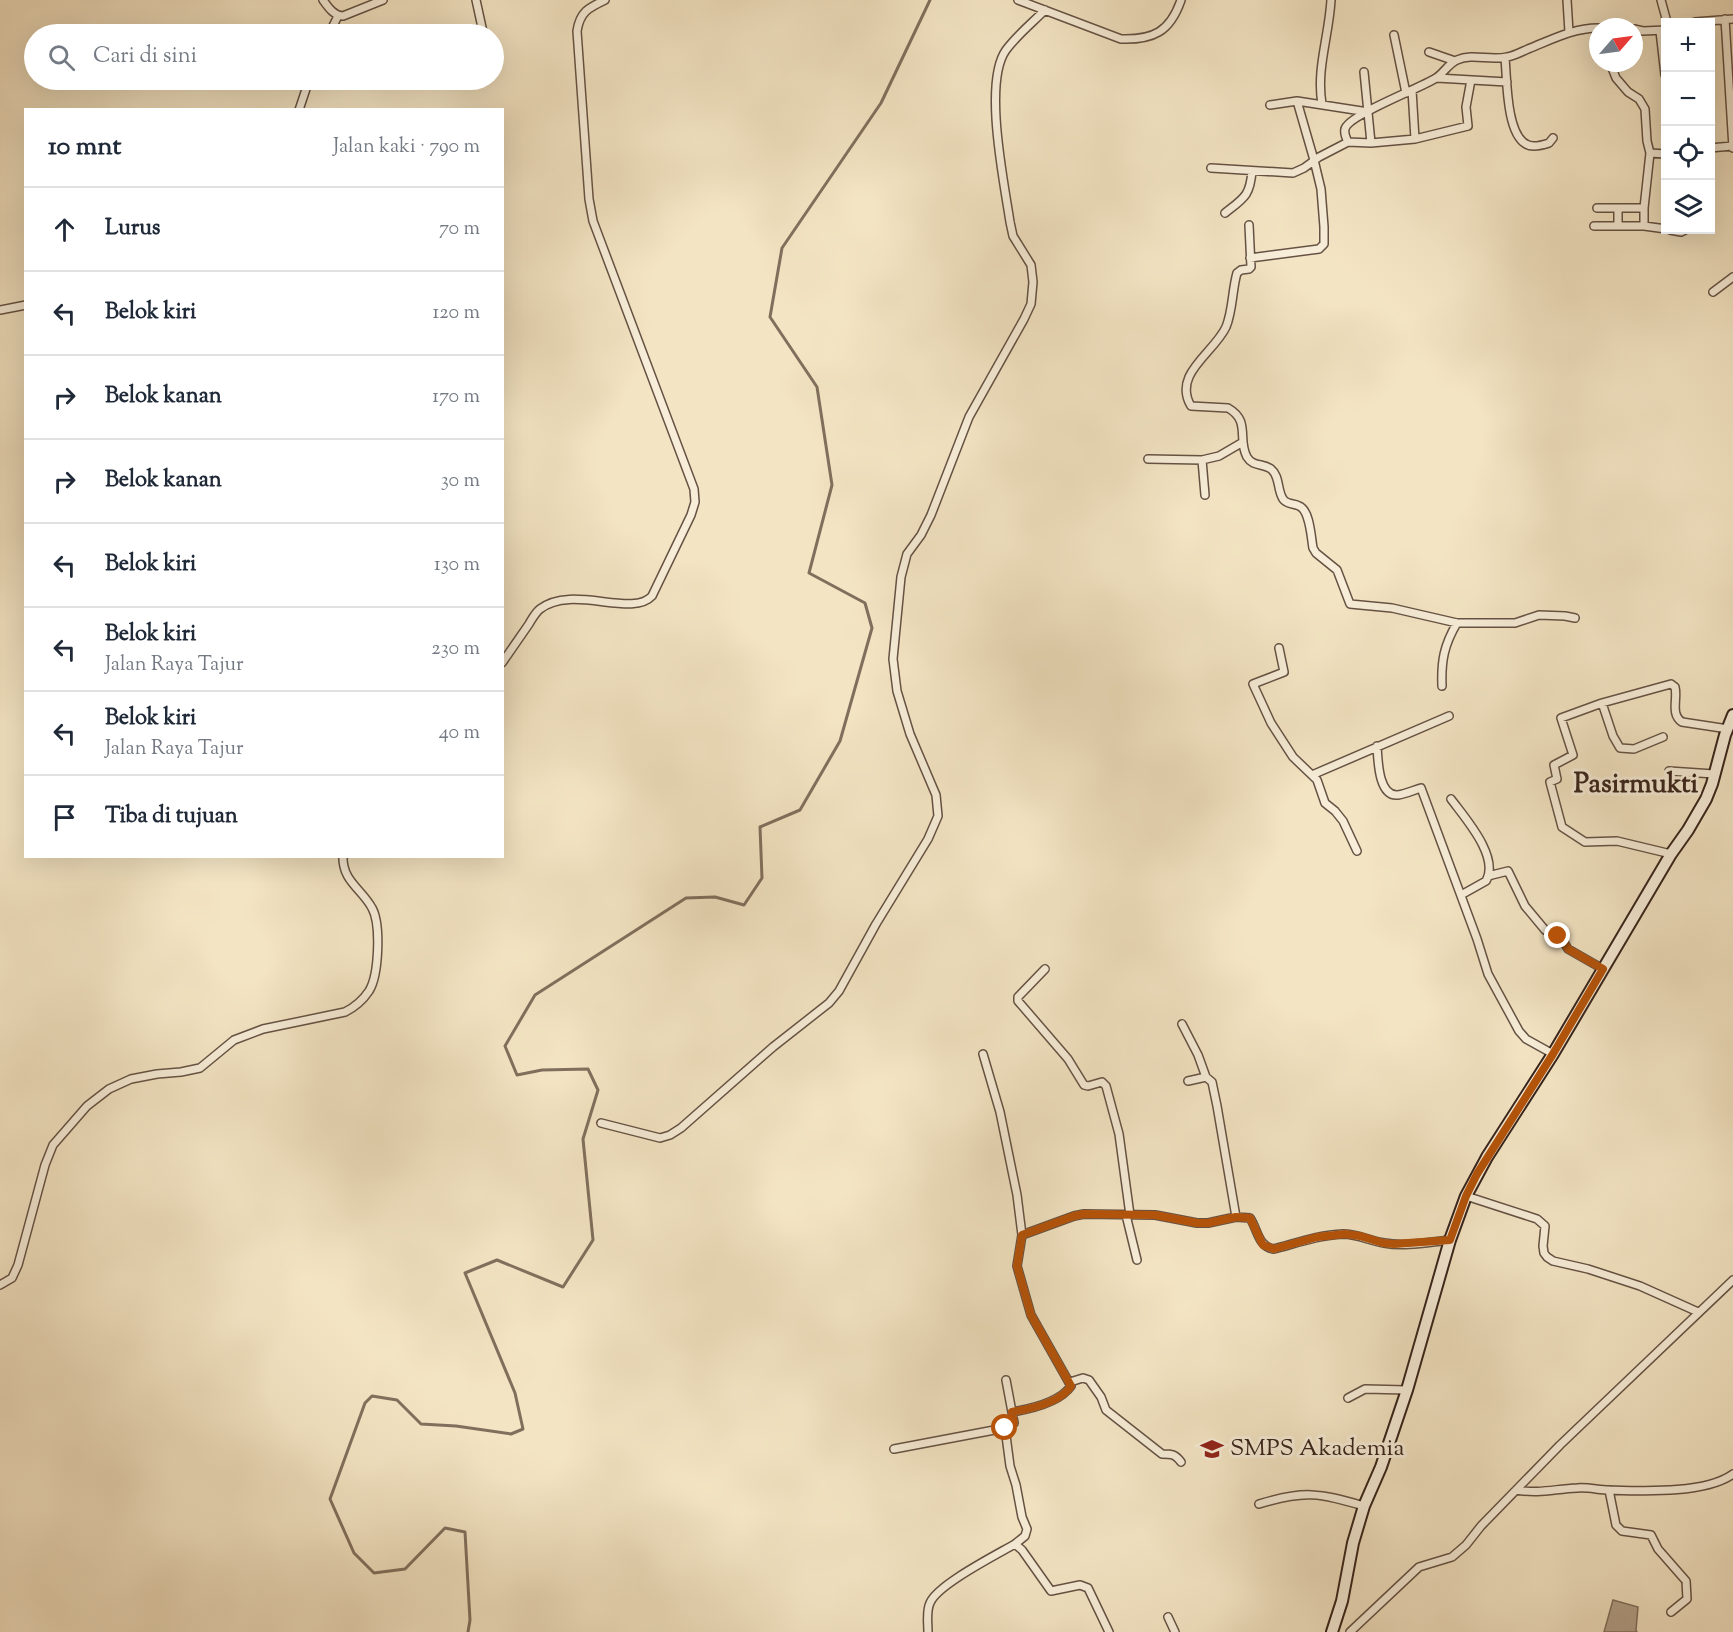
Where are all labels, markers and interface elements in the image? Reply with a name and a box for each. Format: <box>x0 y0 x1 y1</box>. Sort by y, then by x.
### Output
north arrow <box>1589 18 1643 72</box>
map controls <box>1661 18 1715 234</box>
button: + <box>1661 18 1715 72</box>
search box <box>24 24 504 90</box>
icon: search <box>45 41 78 74</box>
text: Cari di sini <box>93 41 197 73</box>
button: − <box>1661 72 1715 126</box>
button: locate <box>1661 126 1715 180</box>
text: 10 mnt <box>48 129 121 166</box>
text: Jalan kaki · 790 m <box>333 133 480 162</box>
button: layers <box>1661 180 1715 234</box>
icon: ahead <box>48 213 81 246</box>
text: Lurus <box>105 213 161 245</box>
text: 70 m <box>439 215 480 244</box>
icon: left <box>48 297 81 330</box>
text: Belok kiri <box>105 297 196 329</box>
text: 120 m <box>432 299 480 328</box>
icon: right <box>48 381 81 414</box>
text: Belok kanan <box>105 381 222 413</box>
text: 170 m <box>432 383 480 412</box>
icon: right <box>48 465 81 498</box>
text: Belok kanan <box>105 465 222 497</box>
text: 30 m <box>441 467 480 496</box>
icon: left <box>48 549 81 582</box>
text: Belok kiri <box>105 549 196 581</box>
text: 130 m <box>434 551 480 580</box>
text: Belok kiri <box>105 619 196 651</box>
icon: left <box>48 633 81 666</box>
text: 230 m <box>431 635 480 664</box>
text: Jalan Raya Tajur <box>105 651 244 680</box>
text: Belok kiri <box>105 703 196 735</box>
icon: left <box>48 717 81 750</box>
text: 40 m <box>439 719 480 748</box>
text: Jalan Raya Tajur <box>105 735 244 764</box>
district label: Pasirmukti <box>1574 766 1699 805</box>
icon: arrive <box>48 801 81 834</box>
text: Tiba di tujuan <box>105 801 238 833</box>
route end <box>1544 922 1570 948</box>
route start <box>991 1414 1017 1440</box>
place label: SMPS Akademia <box>1230 1432 1405 1466</box>
school or university icon: SMPS Akademia <box>1199 1436 1225 1462</box>

